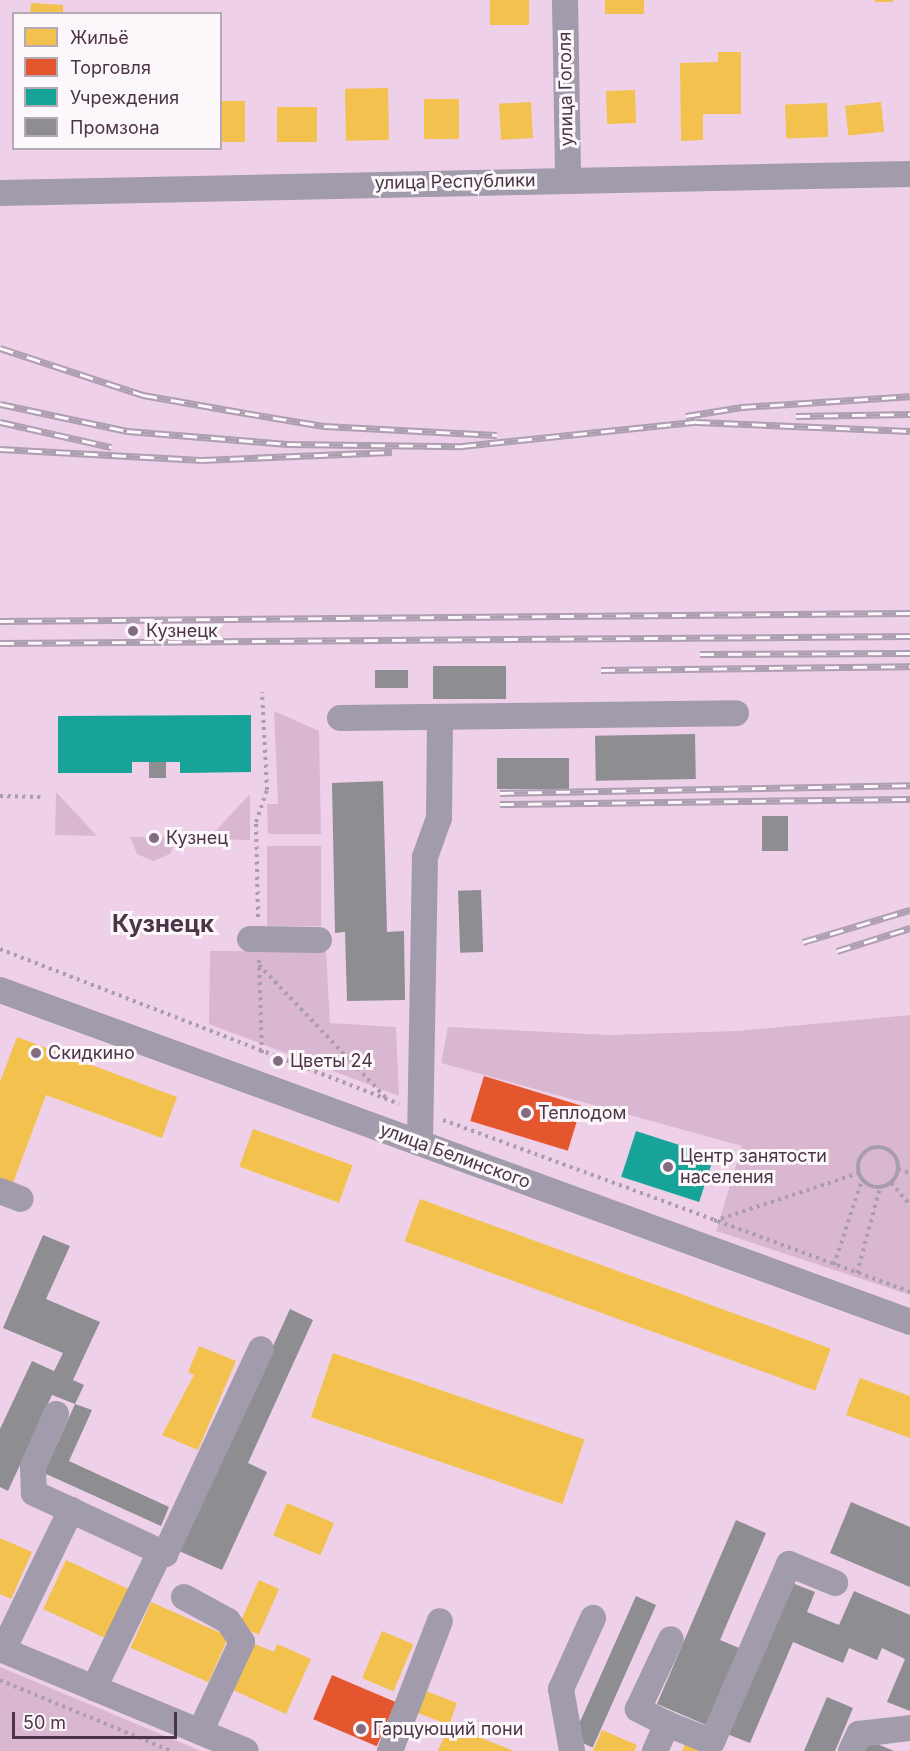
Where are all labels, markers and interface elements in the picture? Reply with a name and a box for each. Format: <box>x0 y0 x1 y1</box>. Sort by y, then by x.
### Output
legend <box>12 12 222 150</box>
text: Жильё <box>70 27 129 48</box>
street label: улица Гоголя <box>554 31 578 147</box>
text: Торговля <box>70 57 151 78</box>
text: Учреждения <box>70 87 179 108</box>
text: Промзона <box>70 117 160 138</box>
street label: улица Республики <box>374 170 536 194</box>
place label: Кузнецк <box>146 620 218 642</box>
marker: Кузнецк <box>124 622 142 640</box>
place label: Кузнец <box>166 827 228 849</box>
marker: Кузнец <box>147 831 161 845</box>
district label: Кузнецк <box>112 910 214 938</box>
place label: Скидкино <box>48 1042 135 1064</box>
marker: Скидкино <box>29 1046 43 1060</box>
place label: Цветы 24 <box>290 1050 373 1072</box>
marker: Цветы 24 <box>271 1054 285 1068</box>
place label: Теплодом <box>538 1102 626 1124</box>
marker: Теплодом <box>519 1106 533 1120</box>
street label: улица Белинского <box>377 1119 533 1193</box>
place label: Центр занятости населения <box>680 1146 827 1188</box>
marker: Центр занятости населения <box>661 1160 675 1174</box>
scale bar <box>15 1700 180 1738</box>
text: 50 m <box>23 1712 66 1733</box>
place label: Гарцующий пони <box>373 1718 523 1740</box>
marker: Гарцующий пони <box>354 1722 368 1736</box>

